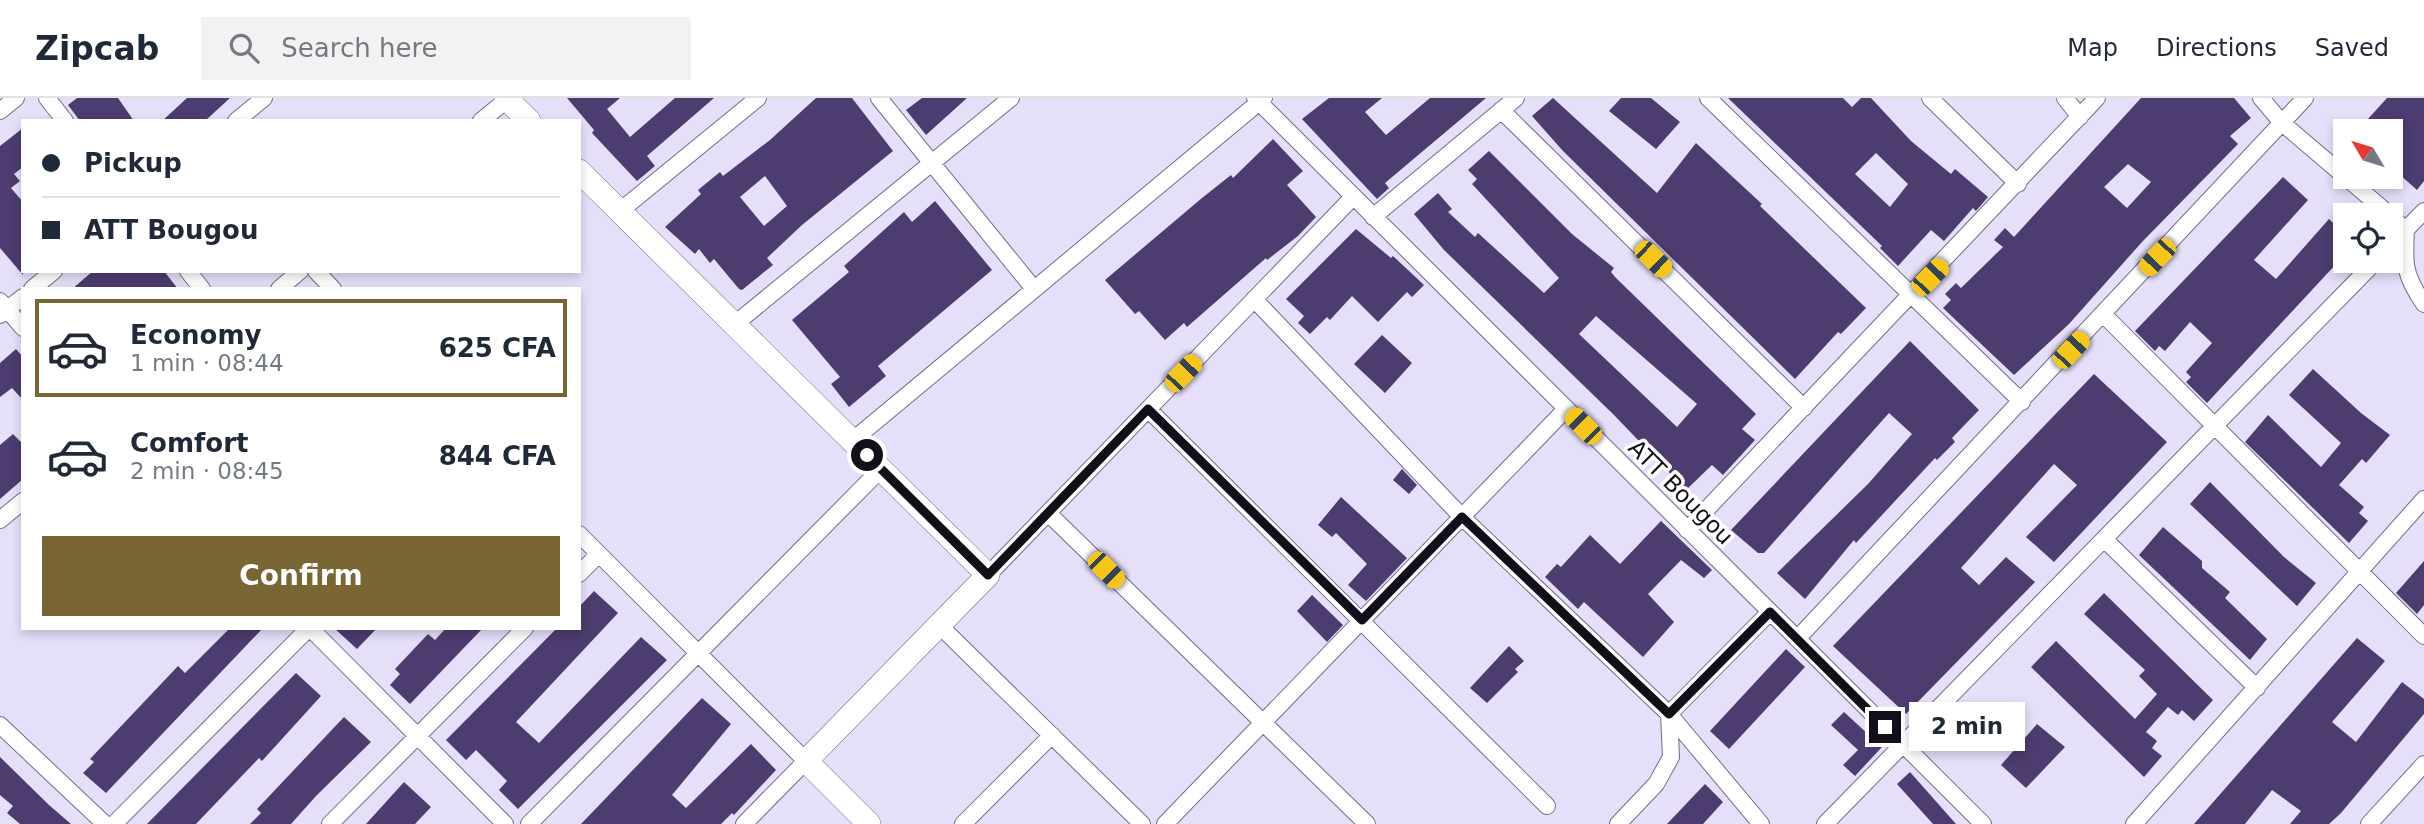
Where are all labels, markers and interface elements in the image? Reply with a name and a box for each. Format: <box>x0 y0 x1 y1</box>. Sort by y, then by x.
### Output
search box <box>201 17 691 80</box>
text: Zipcab <box>35 29 159 68</box>
icon: search <box>225 29 263 67</box>
text: Search here <box>281 33 438 63</box>
text: Map <box>2067 34 2118 62</box>
text: Directions <box>2156 34 2277 62</box>
text: Saved <box>2315 34 2389 62</box>
north arrow <box>2333 119 2403 189</box>
map controls <box>2333 119 2403 273</box>
text: Pickup <box>84 148 182 178</box>
button: locate <box>2333 203 2403 273</box>
text: ATT Bougou <box>84 215 258 245</box>
car <box>2135 234 2180 280</box>
car <box>1631 237 1676 281</box>
car <box>1908 255 1953 299</box>
icon: car <box>46 317 109 380</box>
text: Economy <box>130 320 261 350</box>
car <box>2049 327 2094 373</box>
text: 625 CFA <box>439 333 556 363</box>
text: 1 min · 08:44 <box>130 350 284 376</box>
car <box>1161 351 1206 395</box>
car <box>1561 404 1606 448</box>
icon: car <box>46 425 109 488</box>
text: Comfort <box>130 428 248 458</box>
street label: ATT Bougou <box>1623 434 1739 550</box>
route start <box>851 439 883 471</box>
text: 844 CFA <box>439 441 556 471</box>
text: 2 min · 08:45 <box>130 458 284 484</box>
button: Confirm <box>42 536 560 616</box>
car <box>1084 548 1129 592</box>
callout: 2 min <box>1910 702 2025 752</box>
route end <box>1869 711 1901 743</box>
text: 2 min <box>1931 713 2003 739</box>

